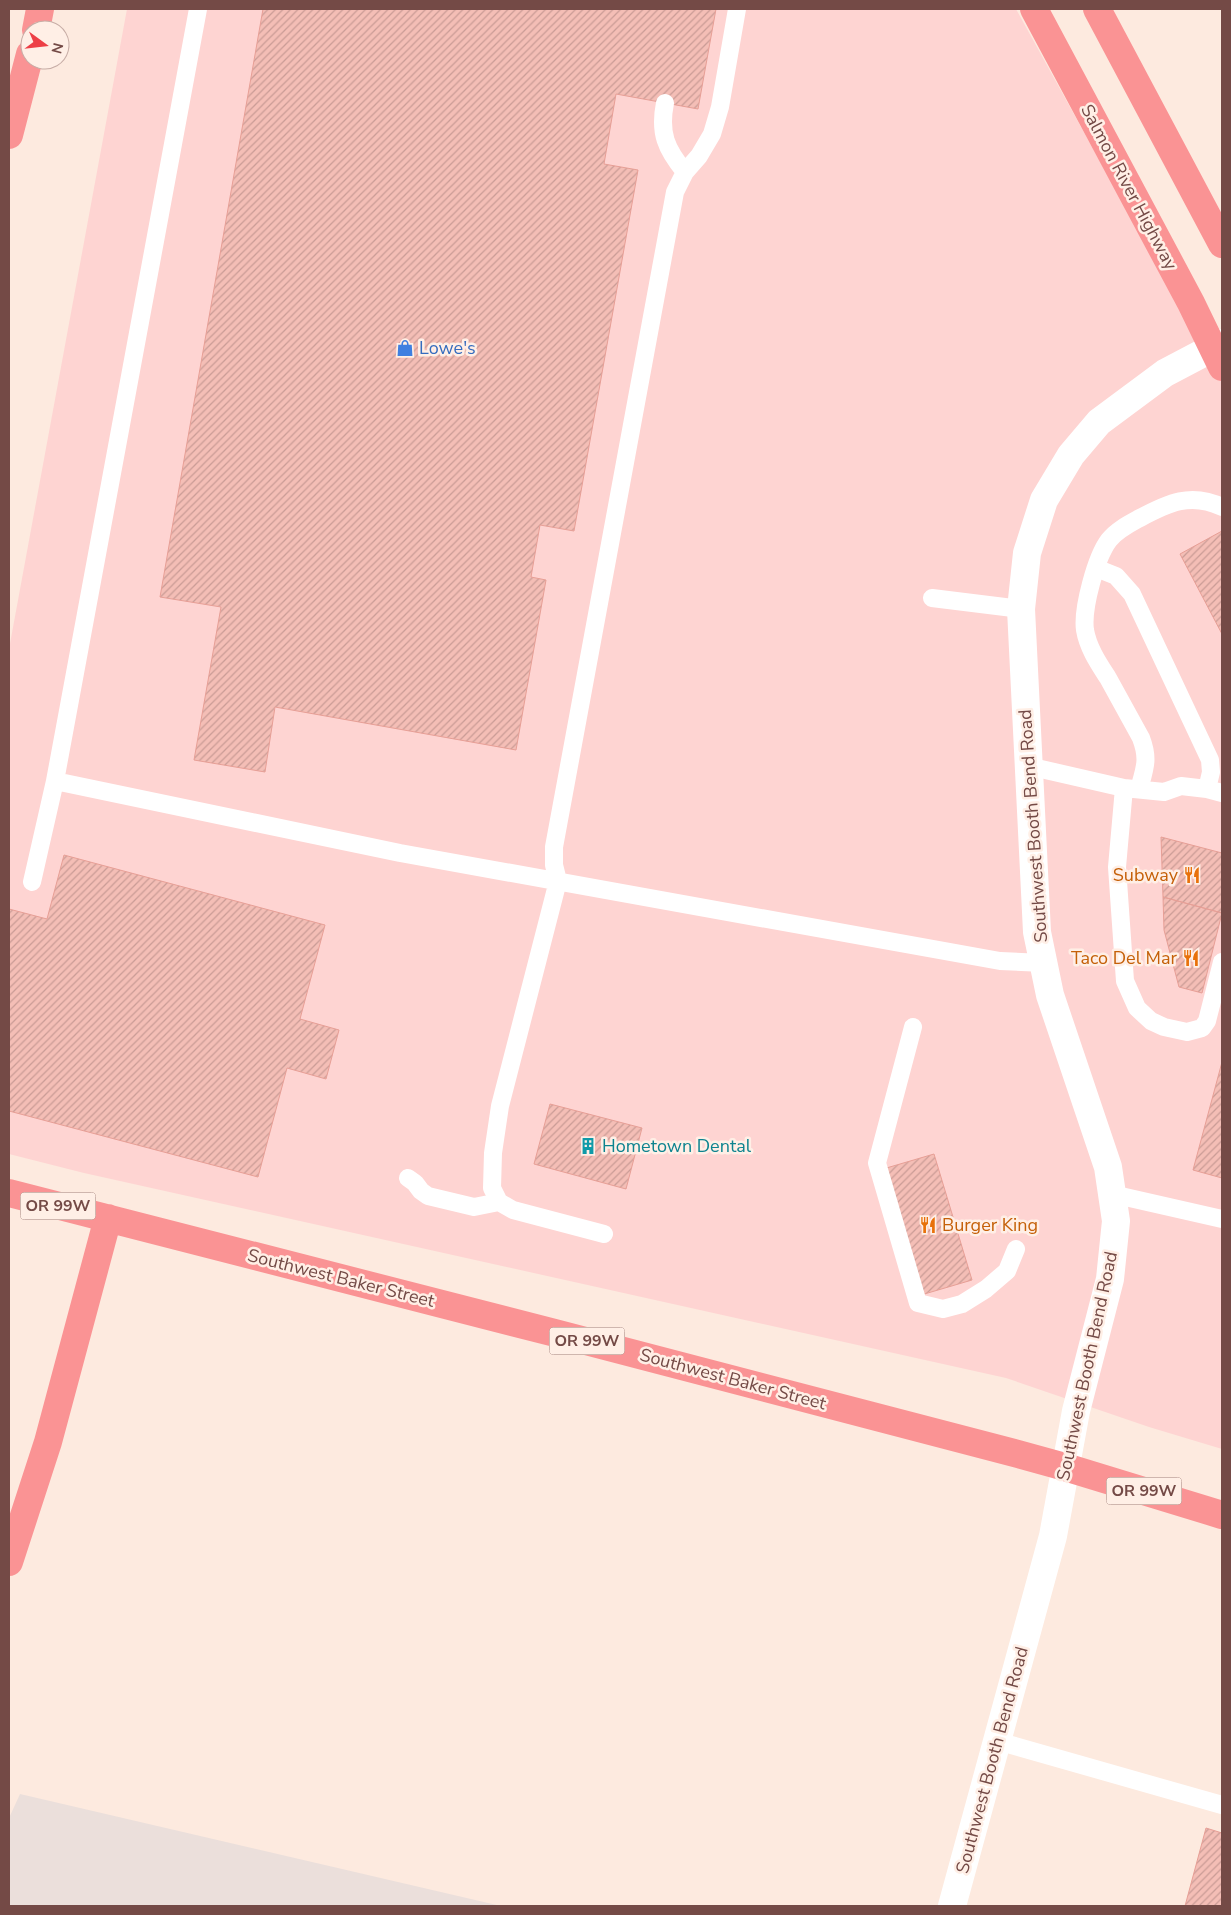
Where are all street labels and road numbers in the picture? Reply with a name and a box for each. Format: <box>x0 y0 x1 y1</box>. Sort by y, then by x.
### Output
street label: Salmon River Highway <box>1075 100 1183 275</box>
street label: Southwest Booth Bend Road <box>1013 708 1053 944</box>
road number: OR 99W <box>20 1192 96 1220</box>
street label: Southwest Baker Street <box>245 1243 438 1313</box>
street label: Southwest Booth Bend Road <box>1051 1249 1123 1483</box>
road number: OR 99W <box>550 1328 624 1354</box>
street label: Southwest Baker Street <box>637 1343 829 1416</box>
road number: OR 99W <box>1106 1478 1182 1504</box>
street label: Southwest Booth Bend Road <box>950 1644 1034 1876</box>

